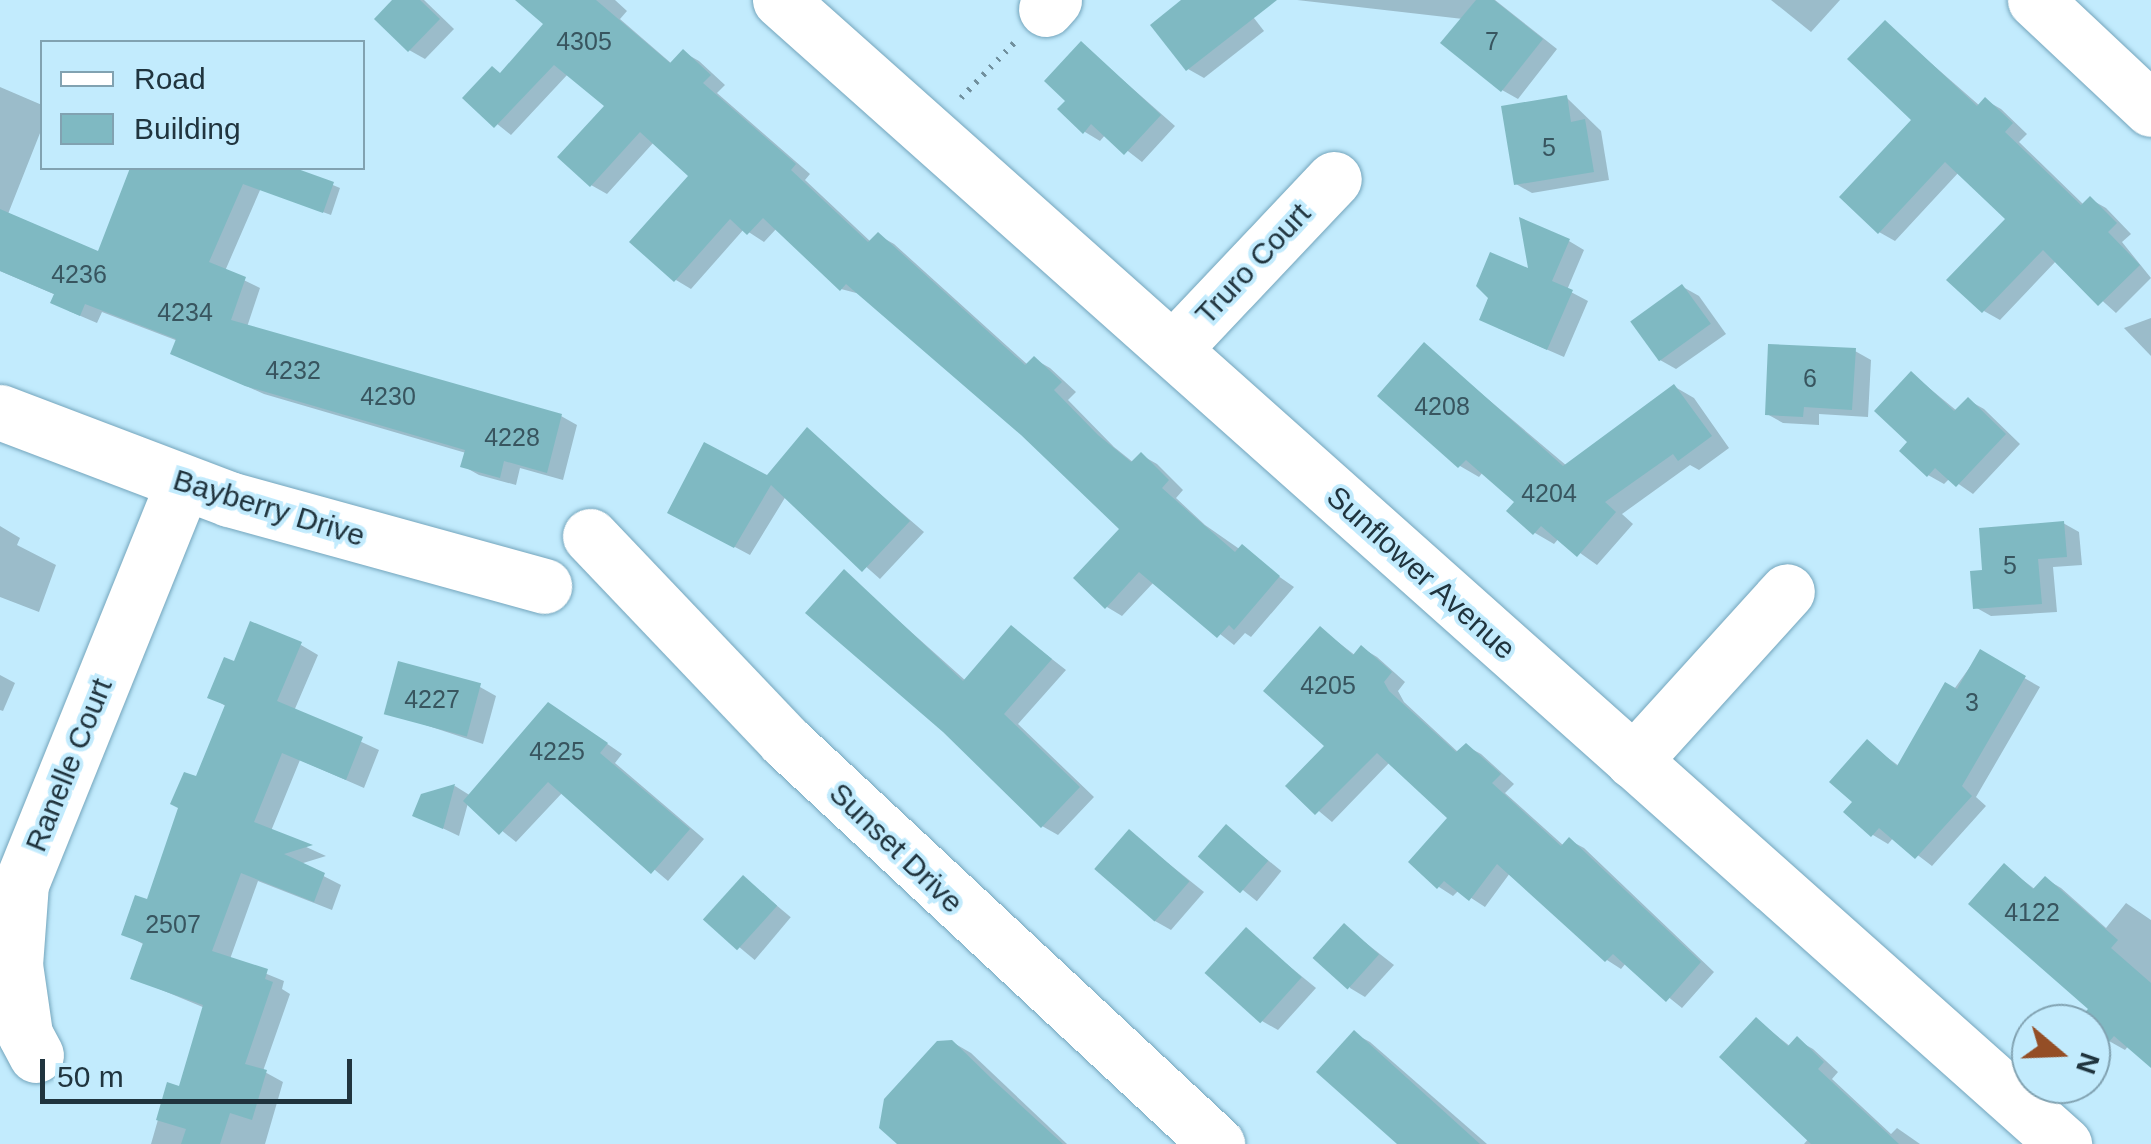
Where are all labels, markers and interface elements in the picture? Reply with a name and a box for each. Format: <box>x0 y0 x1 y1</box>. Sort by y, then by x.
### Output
house number: 4305 <box>556 26 612 56</box>
house number: 7 <box>1485 26 1499 56</box>
legend <box>40 40 365 170</box>
text: Road <box>134 62 206 95</box>
text: Building <box>134 112 241 145</box>
house number: 5 <box>1542 132 1556 162</box>
street label: Truro Court <box>1188 196 1318 332</box>
house number: 4236 <box>51 259 107 289</box>
house number: 4234 <box>157 297 213 327</box>
house number: 4232 <box>265 355 321 385</box>
house number: 6 <box>1803 363 1817 393</box>
house number: 4230 <box>360 381 416 411</box>
house number: 4208 <box>1414 391 1470 421</box>
house number: 4228 <box>484 422 540 452</box>
street label: Bayberry Drive <box>169 462 369 554</box>
street label: Sunflower Avenue <box>1319 478 1523 668</box>
house number: 4204 <box>1521 478 1577 508</box>
house number: 5 <box>2003 550 2017 580</box>
house number: 4205 <box>1300 670 1356 700</box>
street label: Ranelle Court <box>18 673 120 857</box>
house number: 4227 <box>404 684 460 714</box>
house number: 3 <box>1965 687 1979 717</box>
house number: 4225 <box>529 736 585 766</box>
street label: Sunset Drive <box>822 775 970 921</box>
house number: 4122 <box>2004 897 2060 927</box>
house number: 2507 <box>145 909 201 939</box>
north arrow <box>2011 1004 2111 1104</box>
scale bar <box>45 1039 358 1101</box>
text: N <box>2070 1049 2106 1078</box>
text: 50 m <box>57 1060 124 1093</box>

